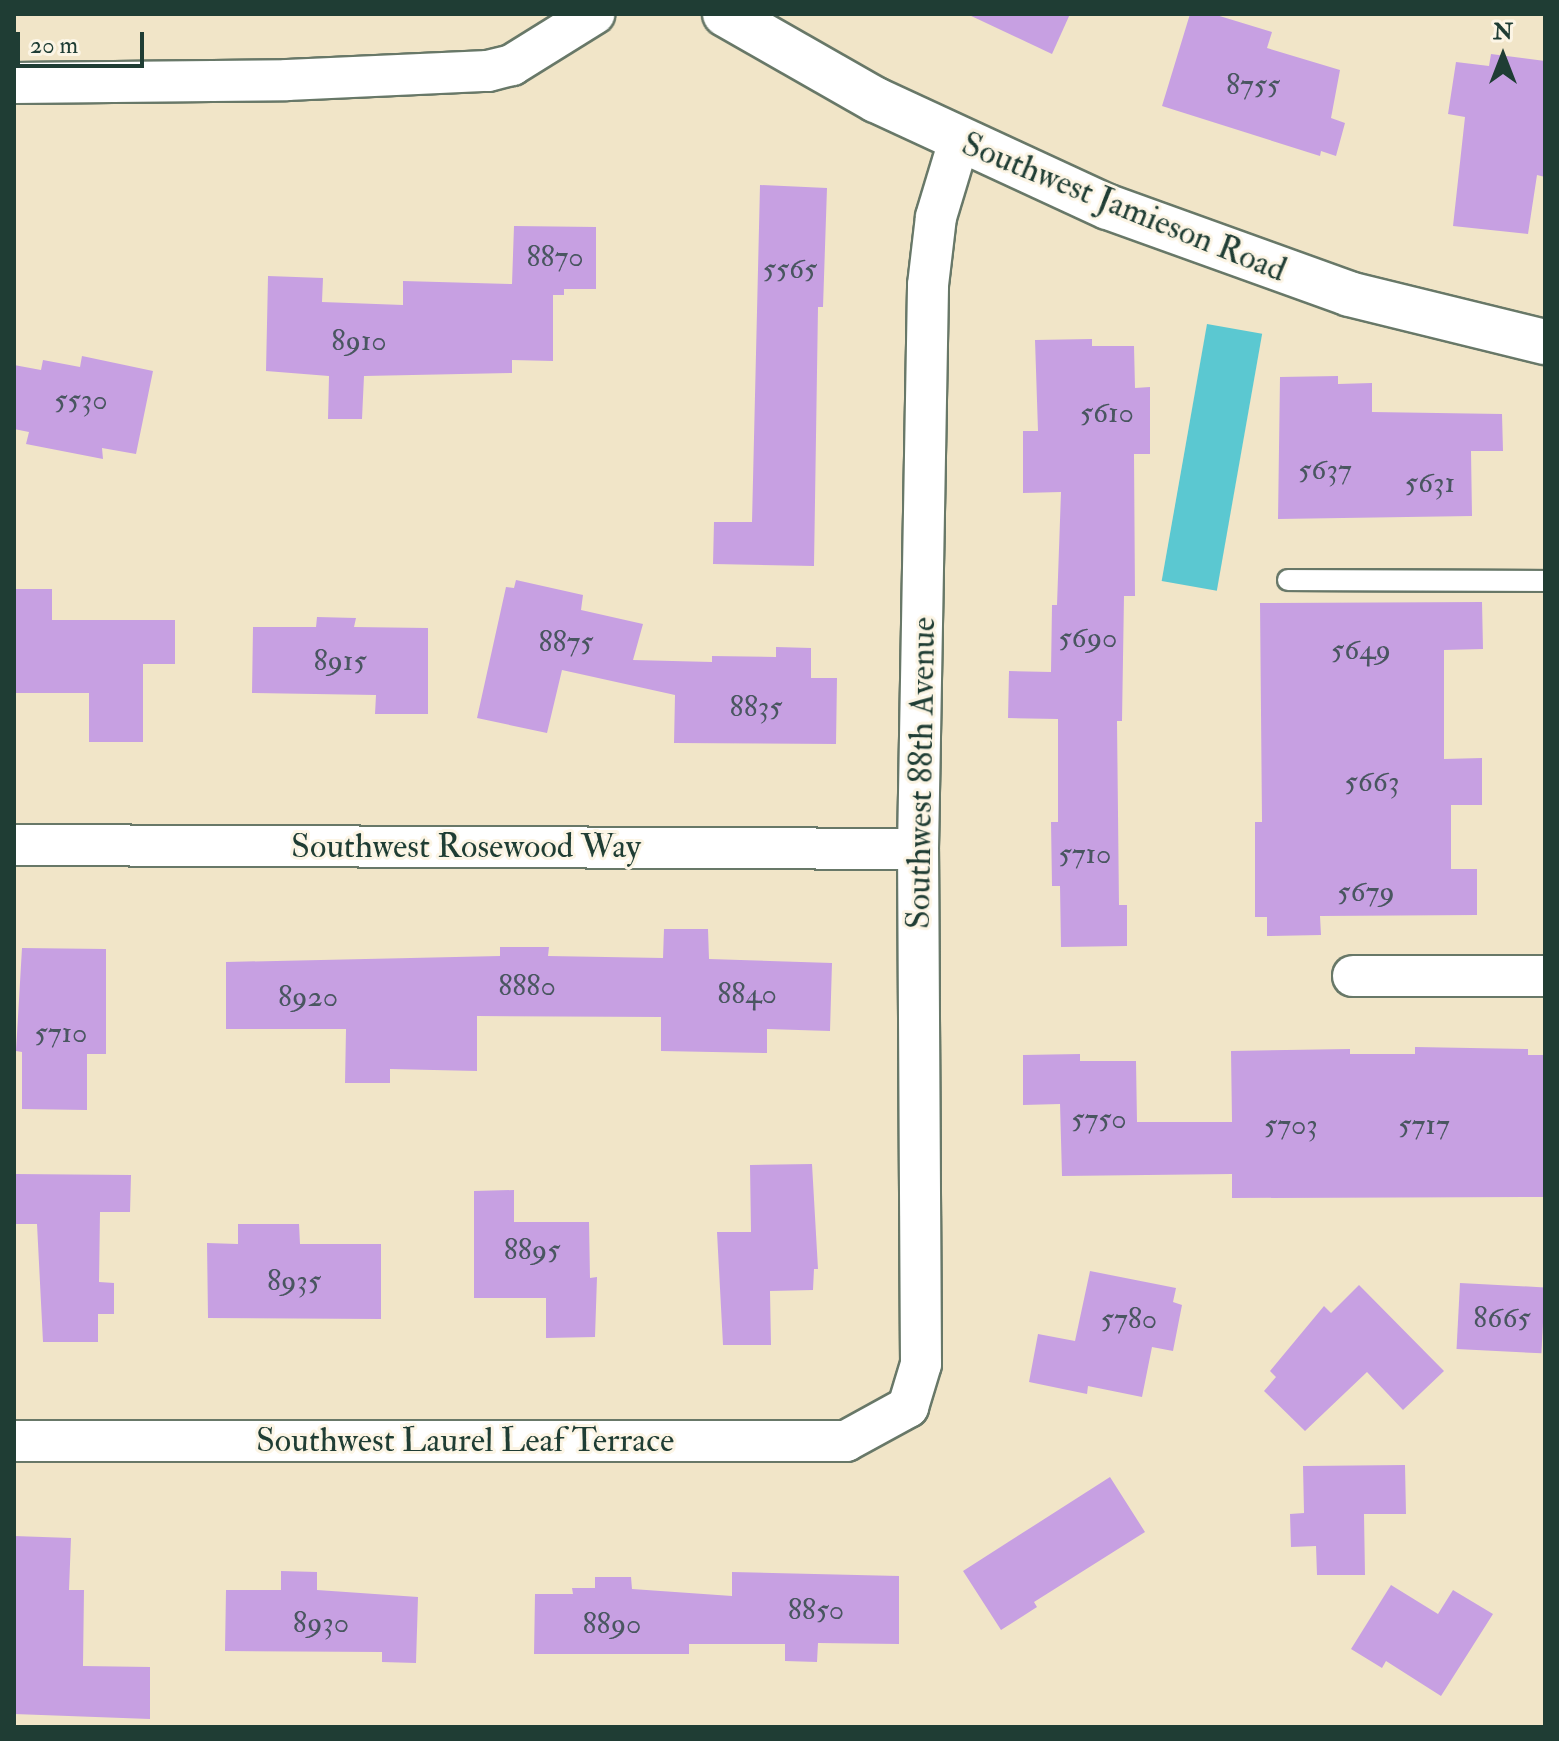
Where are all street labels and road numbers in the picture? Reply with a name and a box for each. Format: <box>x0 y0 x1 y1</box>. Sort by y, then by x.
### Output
street label: Southwest Jamieson Road <box>956 123 1292 291</box>
street label: Southwest 88th Avenue <box>898 617 944 929</box>
street label: Southwest Rosewood Way <box>291 827 641 867</box>
street label: Southwest Laurel Leaf Terrace <box>256 1421 674 1461</box>

